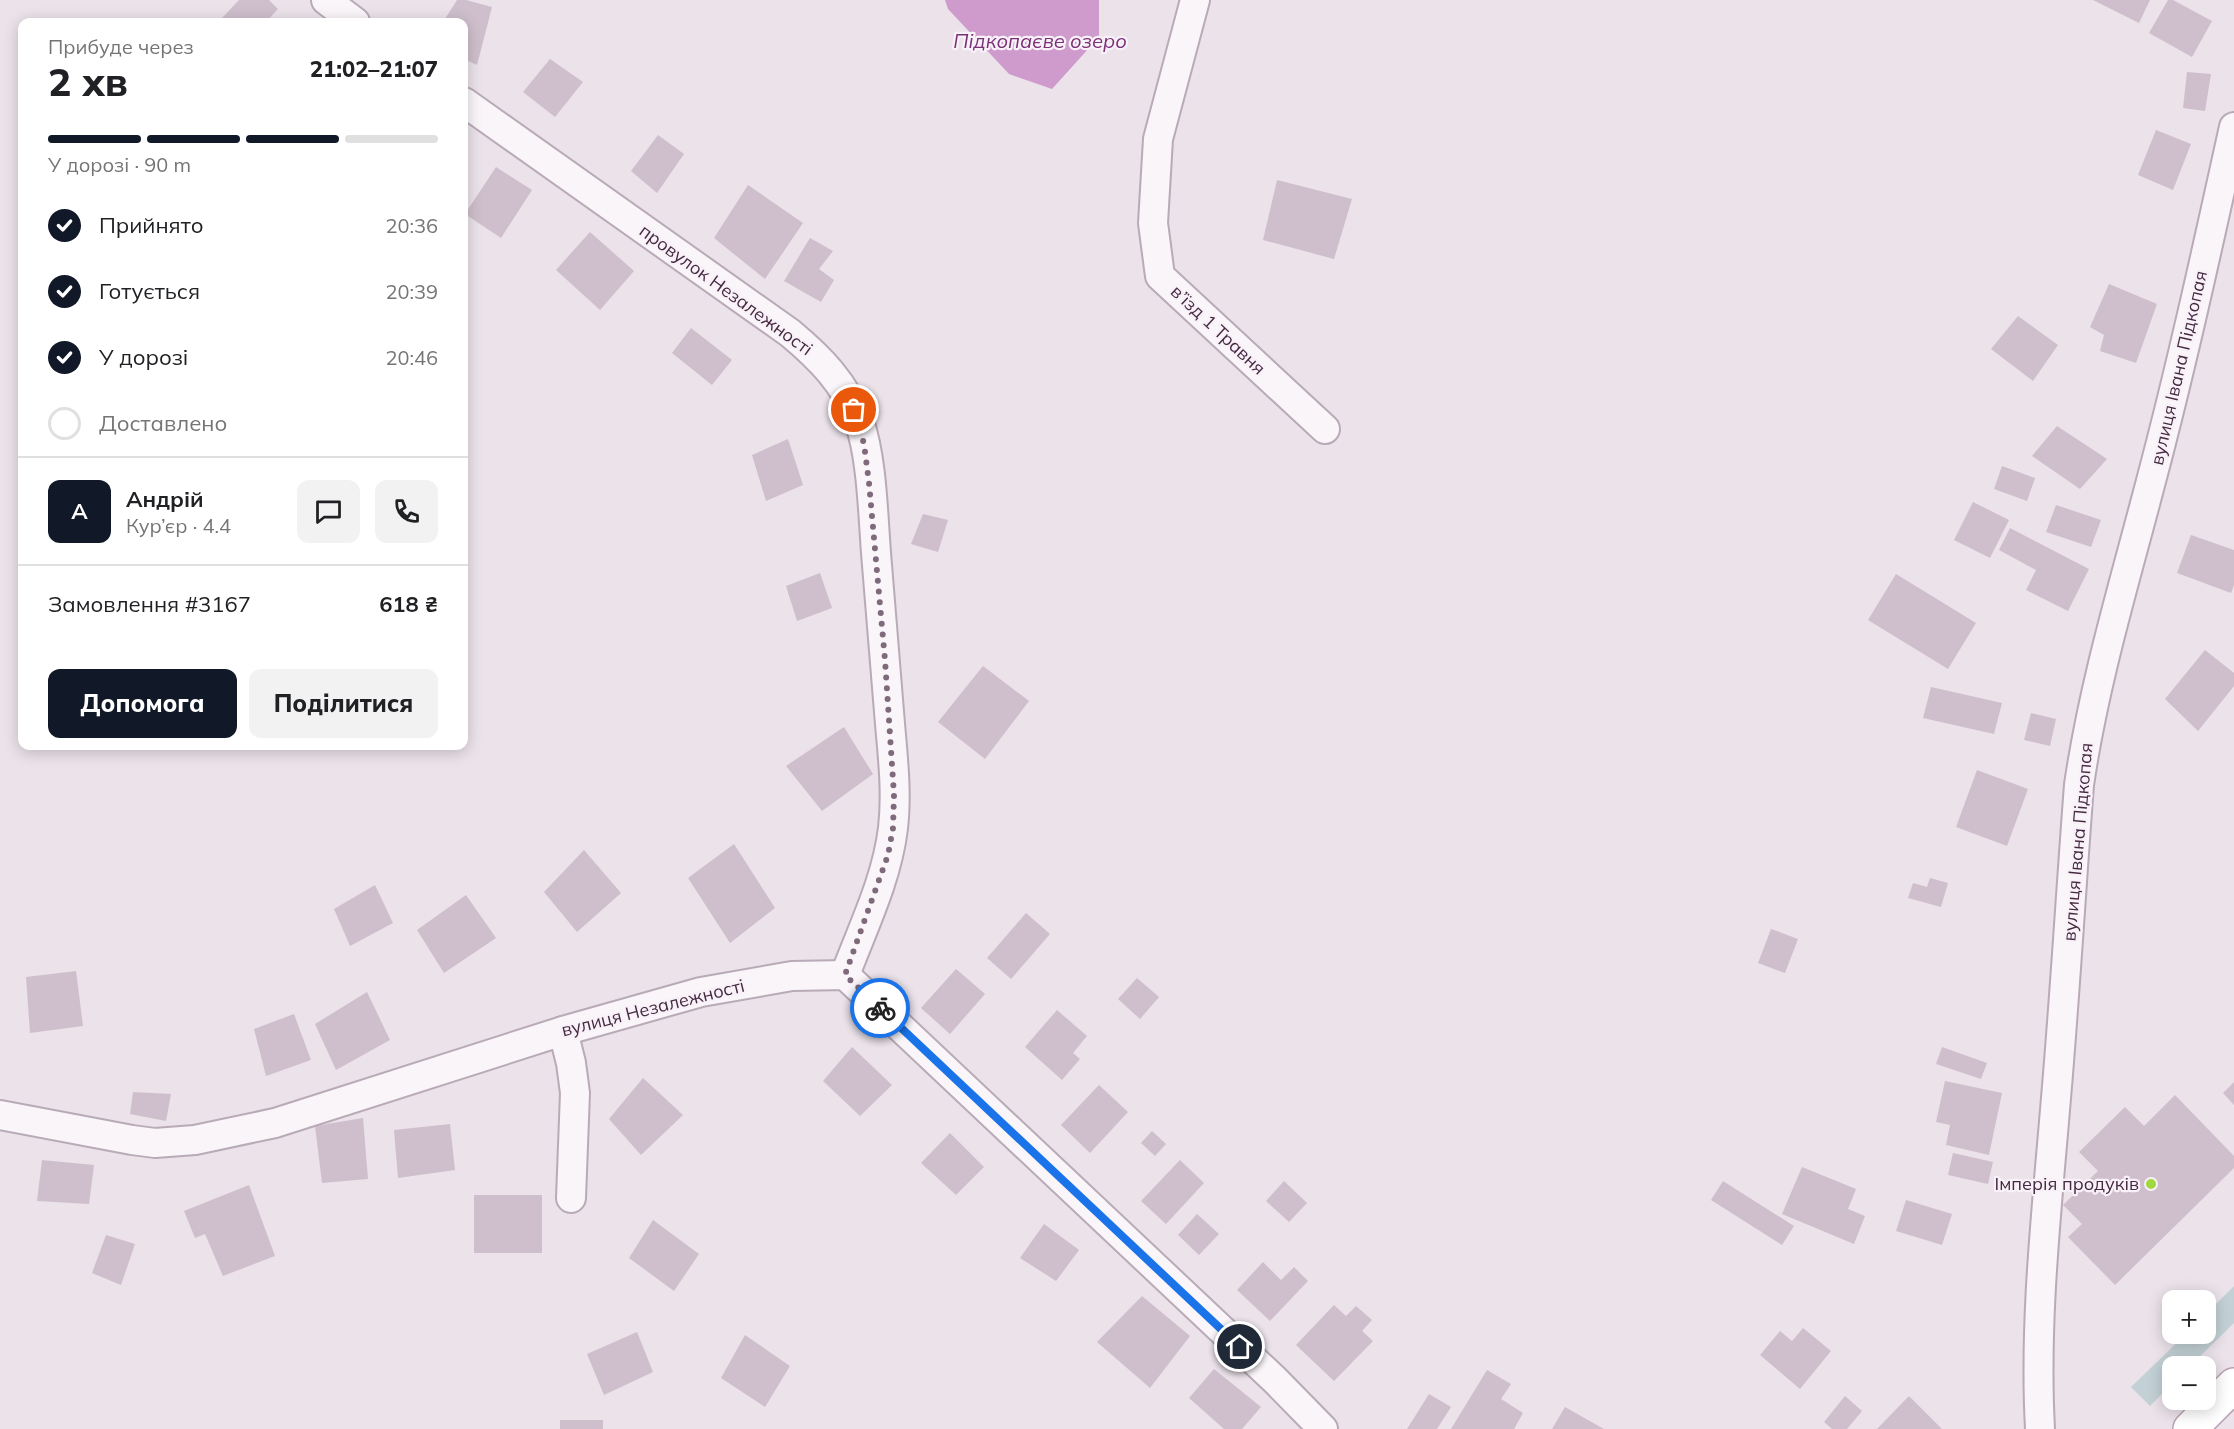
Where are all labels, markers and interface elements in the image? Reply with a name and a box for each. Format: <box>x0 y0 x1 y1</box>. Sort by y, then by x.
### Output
water label: Підкопаєве озеро <box>953 28 1127 53</box>
text: Прибуде через <box>48 34 194 59</box>
text: 21:02–21:07 <box>310 55 438 83</box>
text: 2 хв <box>48 57 128 106</box>
text: У дорозі · 90 m <box>48 152 191 177</box>
icon: check <box>48 209 81 242</box>
text: Прийнято <box>99 211 203 239</box>
text: 20:36 <box>385 213 438 238</box>
street label: провулок Незалежності <box>635 219 817 360</box>
street label: вулиця Івана Підкопая <box>2145 268 2212 467</box>
icon: check <box>48 275 81 308</box>
text: Готується <box>99 277 200 305</box>
text: 20:39 <box>385 279 438 304</box>
street label: в’їзд 1 Травня <box>1166 280 1271 379</box>
icon: check <box>48 341 81 374</box>
text: У дорозі <box>99 343 188 371</box>
text: 20:46 <box>385 345 438 370</box>
pin <box>828 384 879 435</box>
icon: bag <box>837 393 870 426</box>
text: Доставлено <box>99 409 227 437</box>
button: chat <box>297 480 360 543</box>
button: phone <box>375 480 438 543</box>
text: Андрій <box>126 485 204 513</box>
text: А <box>71 497 88 525</box>
text: Кур’єр · 4.4 <box>126 513 231 538</box>
text: Замовлення #3167 <box>48 590 251 618</box>
text: 618 ₴ <box>379 590 438 618</box>
button: Допомога <box>48 669 237 738</box>
button: Поділитися <box>249 669 438 738</box>
street label: вулиця Івана Підкопая <box>2057 742 2098 942</box>
street label: вулиця Незалежності <box>559 974 747 1041</box>
courier <box>850 978 910 1038</box>
icon: bike <box>864 992 897 1025</box>
place label: Імперія продуків <box>1994 1172 2139 1195</box>
marker: Імперія продуків <box>2144 1177 2158 1191</box>
map controls <box>2162 1290 2216 1410</box>
button: + <box>2162 1290 2216 1344</box>
pin <box>1214 1321 1265 1372</box>
icon: home <box>1223 1330 1256 1363</box>
button: − <box>2162 1356 2216 1410</box>

